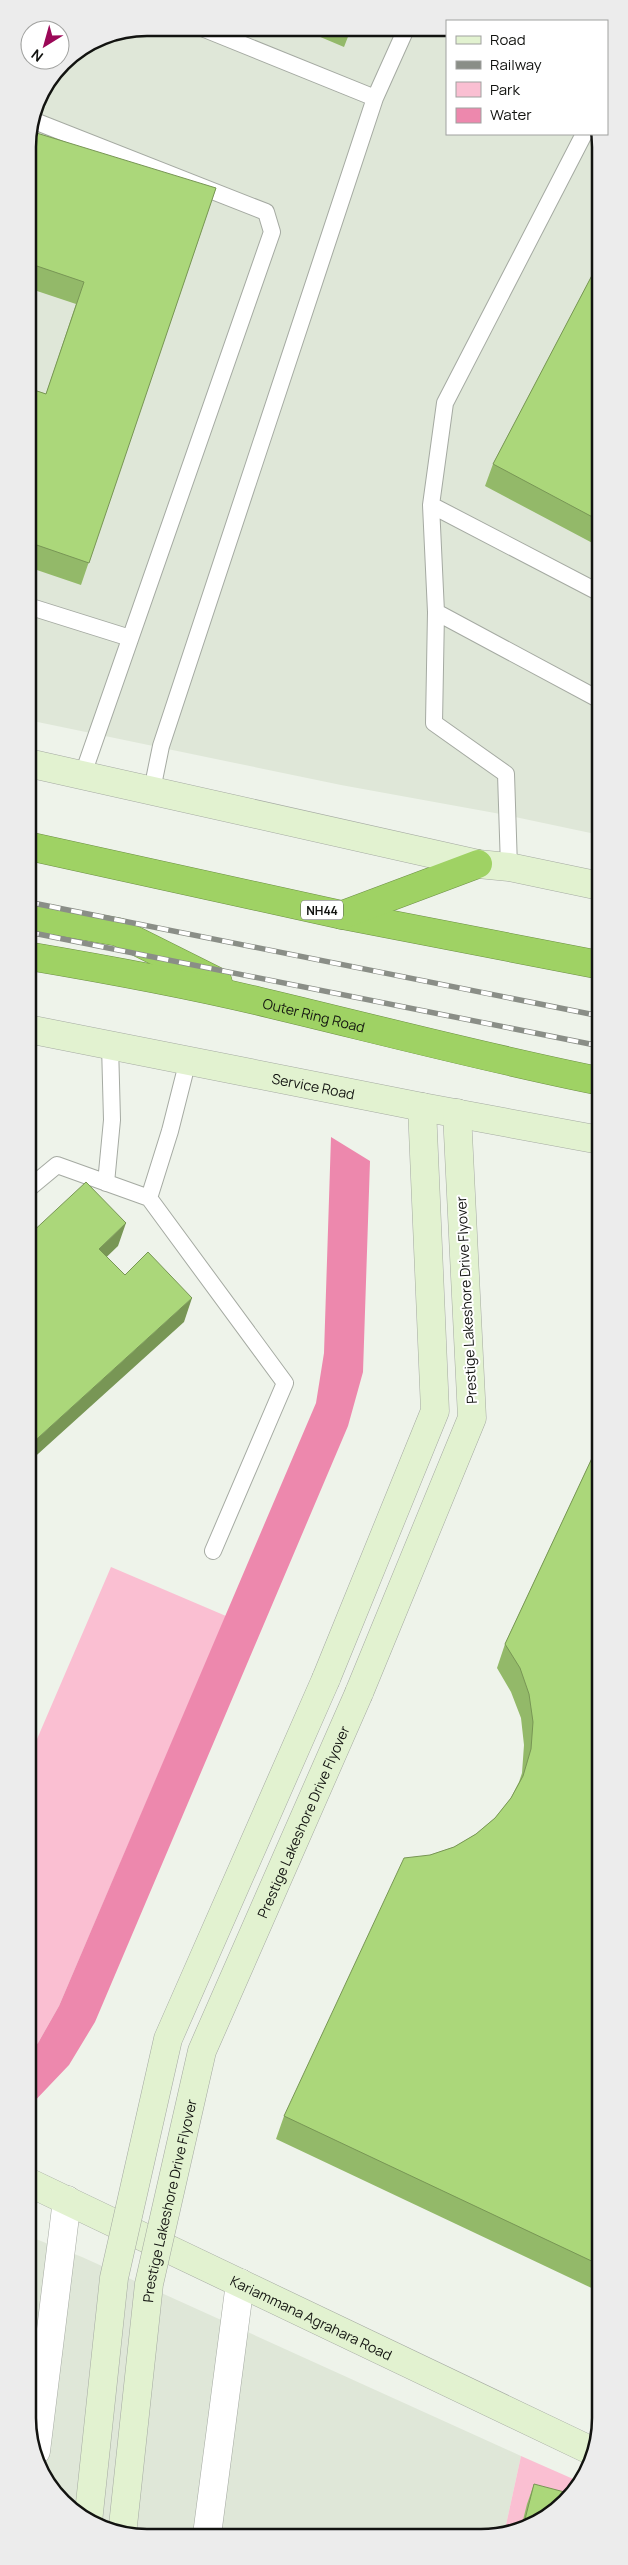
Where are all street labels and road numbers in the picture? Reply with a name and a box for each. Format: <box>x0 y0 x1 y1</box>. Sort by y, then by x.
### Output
road number: NH44 <box>301 900 343 920</box>
street label: Outer Ring Road <box>261 993 367 1036</box>
street label: Service Road <box>270 1068 357 1103</box>
street label: Prestige Lakeshore Drive Flyover <box>451 1196 481 1404</box>
street label: Prestige Lakeshore Drive Flyover <box>252 1722 353 1921</box>
street label: Prestige Lakeshore Drive Flyover <box>138 2097 200 2303</box>
street label: Kariammana Agrahara Road <box>227 2270 395 2364</box>

